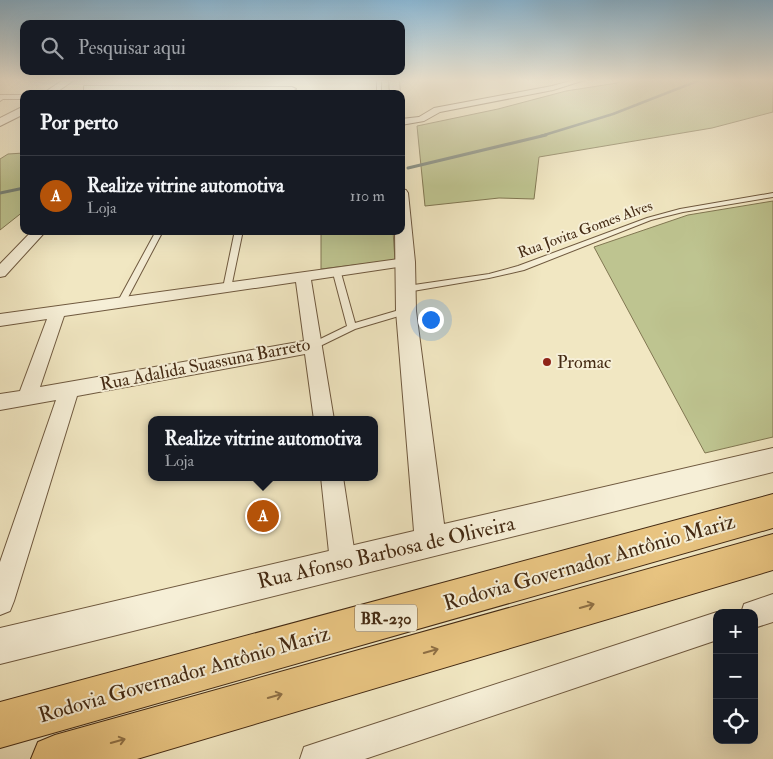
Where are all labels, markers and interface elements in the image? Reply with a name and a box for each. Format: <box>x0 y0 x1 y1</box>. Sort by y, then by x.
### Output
search box <box>20 20 405 75</box>
icon: search <box>38 34 66 62</box>
text: Pesquisar aqui <box>78 36 186 60</box>
text: Por perto <box>40 109 118 136</box>
text: Realize vitrine automotiva <box>87 174 284 198</box>
text: A <box>51 186 61 206</box>
text: 110 m <box>350 186 385 206</box>
street label: Rua Jovita Gomes Alves <box>515 196 656 264</box>
text: Loja <box>87 198 117 218</box>
your location <box>418 307 444 333</box>
street label: Rua Adalida Suassuna Barreto <box>98 333 312 396</box>
place label: Promac <box>557 351 611 374</box>
marker: Promac <box>541 356 553 368</box>
popup <box>148 416 378 481</box>
text: Realize vitrine automotiva <box>164 427 362 451</box>
text: Loja <box>164 451 194 471</box>
pin: A <box>247 497 279 535</box>
street label: Rodovia Governador Antônio Mariz <box>440 508 738 617</box>
street label: Rua Afonso Barbosa de Oliveira <box>255 510 517 594</box>
one-way arrow <box>578 601 594 610</box>
road number: BR-230 <box>355 604 417 632</box>
map controls <box>713 609 758 744</box>
button: + <box>713 609 758 654</box>
street label: Rodovia Governador Antônio Mariz <box>35 620 333 729</box>
one-way arrow <box>422 645 438 655</box>
button: − <box>713 654 758 699</box>
one-way arrow <box>266 690 282 700</box>
button: locate <box>713 699 758 744</box>
one-way arrow <box>110 735 126 745</box>

